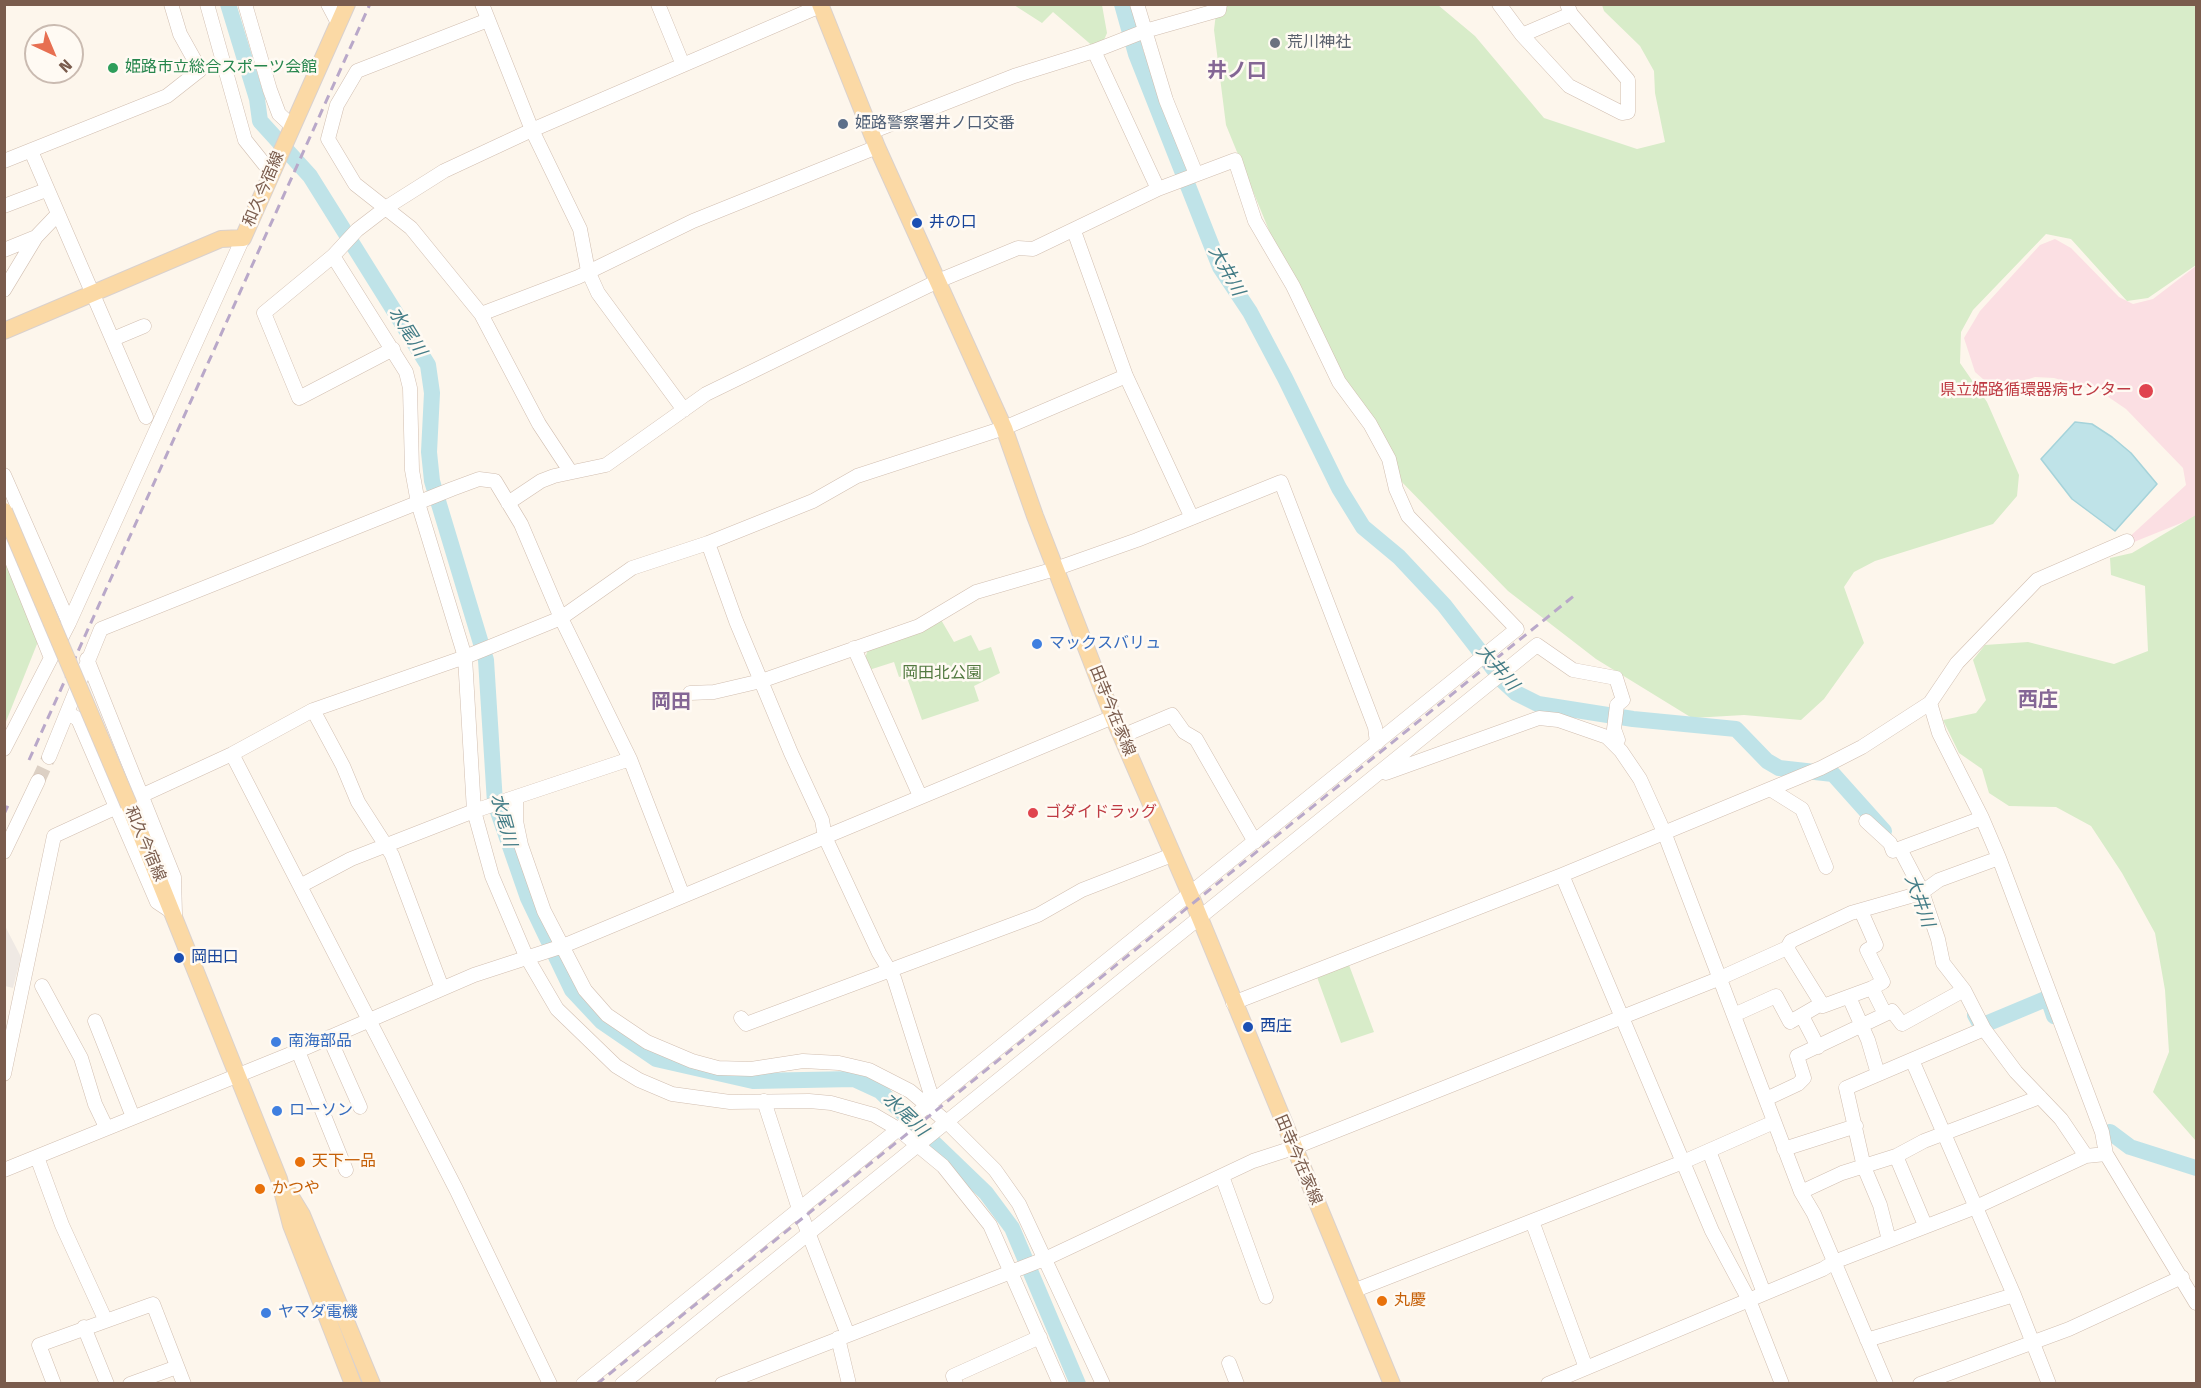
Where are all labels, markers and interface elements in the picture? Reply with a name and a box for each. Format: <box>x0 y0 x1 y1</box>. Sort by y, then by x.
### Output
north arrow <box>24 24 84 84</box>
place label: 荒川神社 <box>1287 33 1351 53</box>
marker: 荒川神社 <box>1268 36 1282 50</box>
text: N <box>55 55 76 76</box>
place label: 姫路市立総合スポーツ会館 <box>125 58 317 78</box>
district label: 井ノ口 <box>1207 59 1267 83</box>
marker: 姫路市立総合スポーツ会館 <box>106 61 120 75</box>
place label: 姫路警察署井ノ口交番 <box>855 114 1015 134</box>
marker: 姫路警察署井ノ口交番 <box>836 117 850 131</box>
street label: 和久今宿線 <box>240 148 288 230</box>
place label: 井の口 <box>929 213 977 233</box>
marker: 井の口 <box>910 216 924 230</box>
water label: 大井川 <box>1203 242 1249 300</box>
water label: 水尾川 <box>384 303 430 361</box>
place label: 県立姫路循環器病センター <box>1940 381 2132 401</box>
marker: 県立姫路循環器病センター <box>2137 382 2155 400</box>
place label: マックスバリュ <box>1049 634 1161 654</box>
marker: マックスバリュ <box>1030 637 1044 651</box>
water label: 大井川 <box>1471 641 1523 695</box>
street label: 田寺今在家線 <box>1085 663 1139 759</box>
park label: 岡田北公園 <box>902 664 982 684</box>
district label: 西庄 <box>2018 688 2058 712</box>
district label: 岡田 <box>651 690 691 714</box>
water label: 水尾川 <box>486 791 520 849</box>
street label: 和久今宿線 <box>121 803 169 885</box>
place label: ゴダイドラッグ <box>1045 803 1157 823</box>
marker: ゴダイドラッグ <box>1026 806 1040 820</box>
water label: 大井川 <box>1900 872 1938 930</box>
place label: 岡田口 <box>191 948 239 968</box>
marker: 岡田口 <box>172 951 186 965</box>
place label: 西庄 <box>1260 1017 1292 1037</box>
marker: 西庄 <box>1241 1020 1255 1034</box>
place label: 南海部品 <box>288 1032 352 1052</box>
marker: 南海部品 <box>269 1035 283 1049</box>
water label: 水尾川 <box>878 1088 932 1142</box>
place label: ローソン <box>289 1101 353 1121</box>
marker: ローソン <box>270 1104 284 1118</box>
street label: 田寺今在家線 <box>1270 1112 1326 1208</box>
place label: 天下一品 <box>312 1152 376 1172</box>
marker: 天下一品 <box>293 1155 307 1169</box>
place label: かつや <box>272 1179 320 1199</box>
marker: かつや <box>253 1182 267 1196</box>
place label: 丸慶 <box>1394 1291 1426 1311</box>
marker: 丸慶 <box>1375 1294 1389 1308</box>
place label: ヤマダ電機 <box>278 1303 358 1323</box>
marker: ヤマダ電機 <box>259 1306 273 1320</box>

